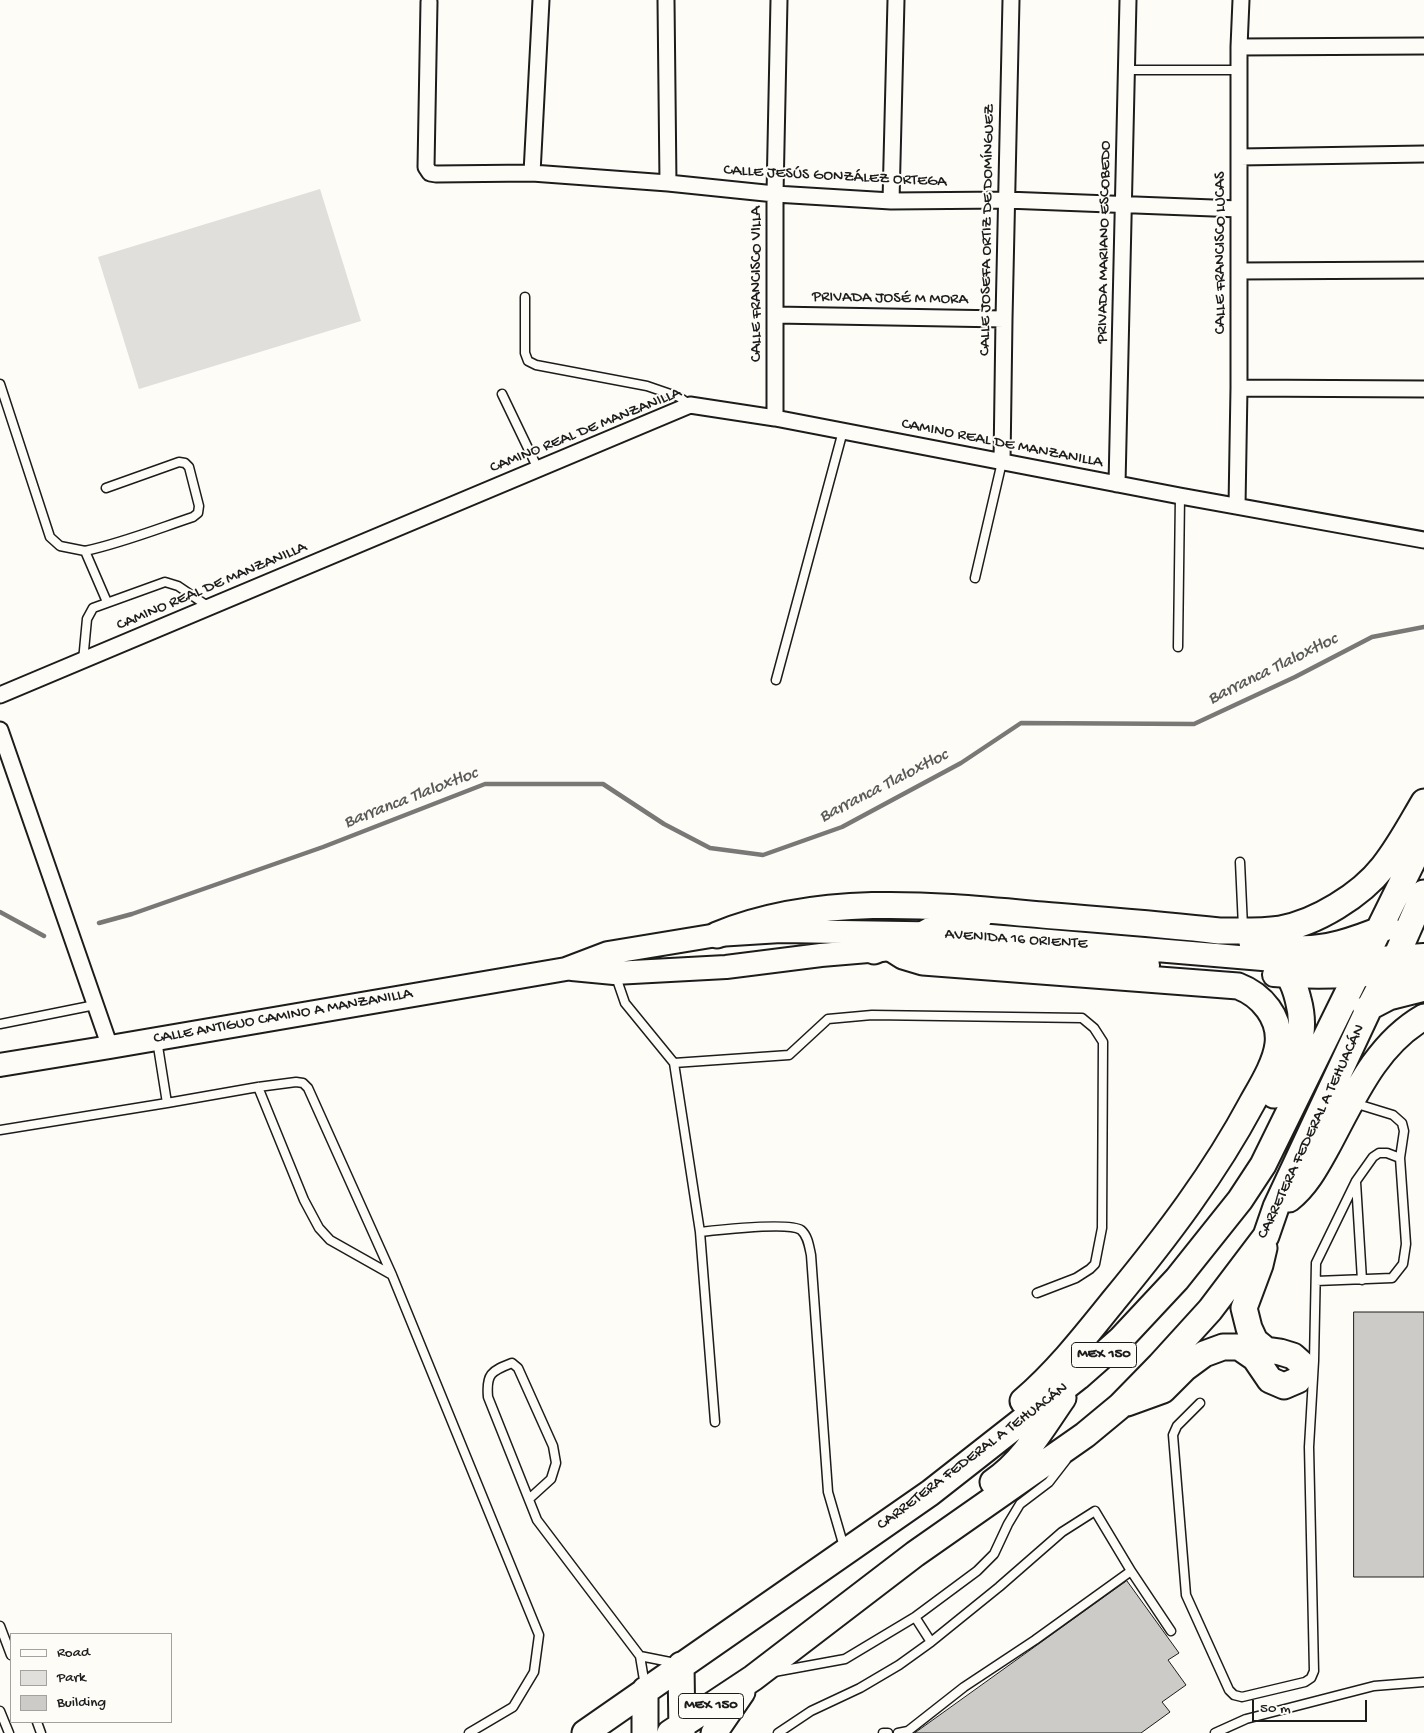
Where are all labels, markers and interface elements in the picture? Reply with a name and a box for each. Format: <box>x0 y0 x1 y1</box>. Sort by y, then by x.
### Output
street label: CALLE JOSEFA ORTIZ DE DOMÍNGUEZ <box>976 104 1000 356</box>
street label: PRIVADA MARIANO ESCOBEDO <box>1094 140 1116 344</box>
street label: CALLE JESÚS GONZÁLEZ ORTEGA <box>723 162 947 192</box>
street label: CALLE FRANCISCO LUCAS <box>1212 172 1232 334</box>
street label: CALLE FRANCISCO VILLA <box>748 206 768 362</box>
street label: PRIVADA JOSÉ M MORA <box>812 288 968 310</box>
street label: CAMINO REAL DE MANZANILLA <box>487 384 685 478</box>
street label: CAMINO REAL DE MANZANILLA <box>900 415 1104 473</box>
street label: CAMINO REAL DE MANZANILLA <box>114 538 310 636</box>
water label: Barranca Tlaloxtloc <box>1205 629 1341 711</box>
water label: Barranca Tlaloxtloc <box>816 745 952 829</box>
water label: Barranca Tlaloxtloc <box>341 764 481 834</box>
street label: AVENIDA 16 ORIENTE <box>944 925 1088 955</box>
street label: CALLE ANTIGUO CAMINO A MANZANILLA <box>152 985 414 1049</box>
street label: CARRETERA FEDERAL A TEHUACÁN <box>1254 1022 1370 1242</box>
road number: MEX 150 <box>1072 1342 1136 1368</box>
street label: CARRETERA FEDERAL A TEHUACÁN <box>874 1379 1072 1535</box>
legend <box>10 1633 172 1723</box>
text: Road <box>57 1644 90 1662</box>
text: Park <box>57 1669 86 1687</box>
scale bar <box>1254 1690 1369 1722</box>
text: Building <box>57 1694 106 1712</box>
road number: MEX 150 <box>678 1694 744 1718</box>
text: 50 m <box>1260 1700 1291 1718</box>

